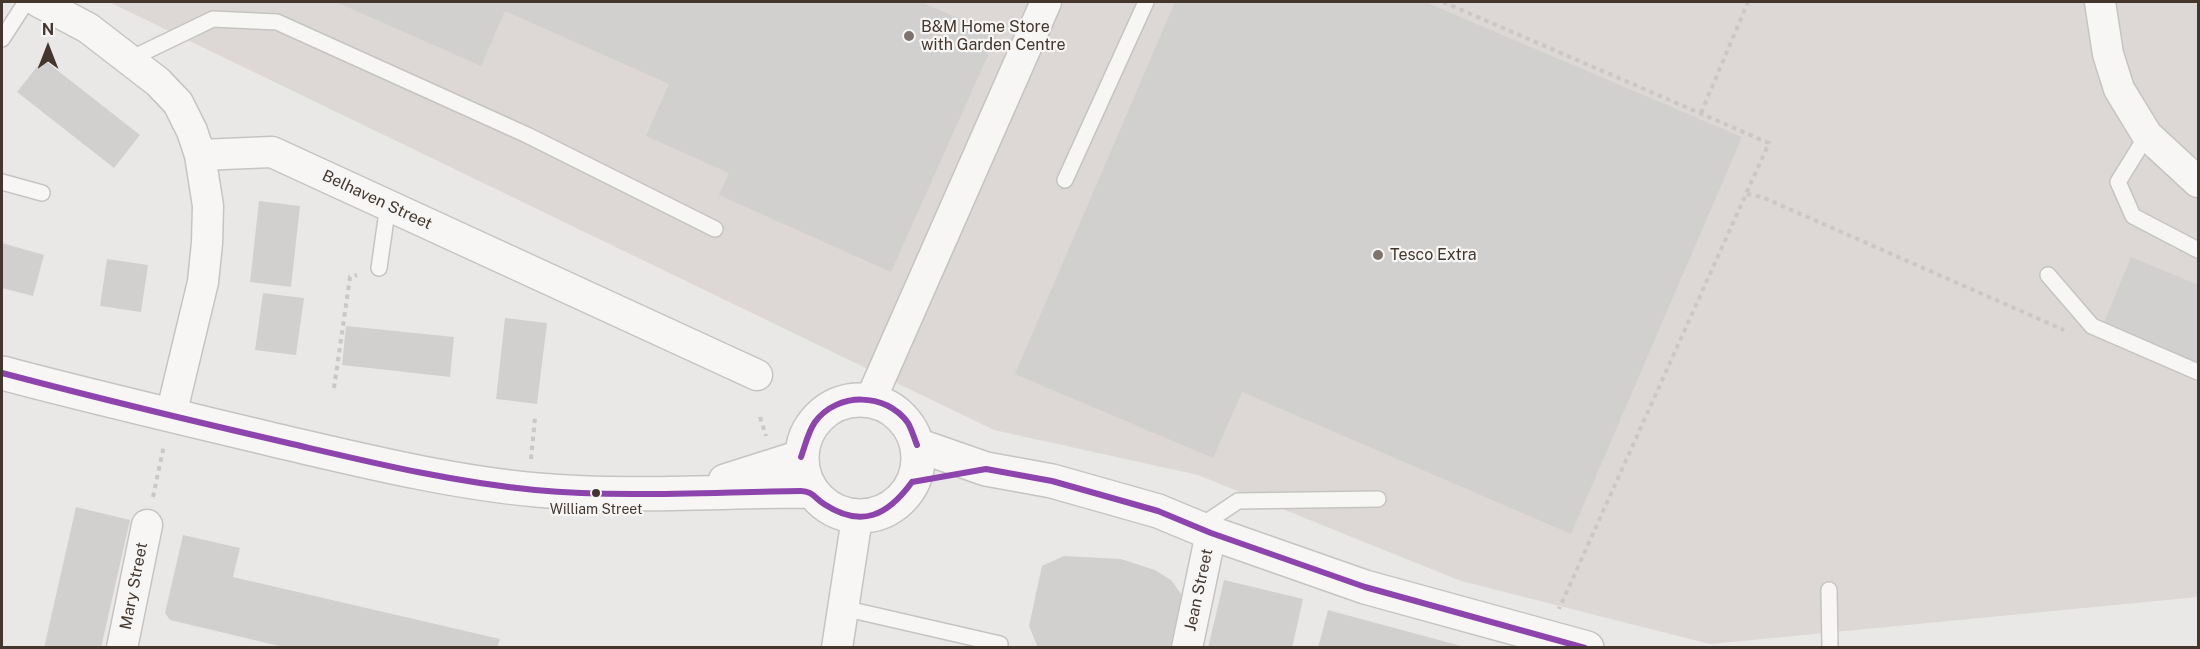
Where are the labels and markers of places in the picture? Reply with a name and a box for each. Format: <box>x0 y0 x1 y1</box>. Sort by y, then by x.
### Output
place label: B&M Home Store with Garden Centre <box>921 17 1066 55</box>
marker: B&M Home Store with Garden Centre <box>902 29 916 43</box>
place label: Tesco Extra <box>1390 245 1477 265</box>
marker: Tesco Extra <box>1371 248 1385 262</box>
marker: William Street <box>590 487 602 499</box>
place label: William Street <box>550 502 642 518</box>

